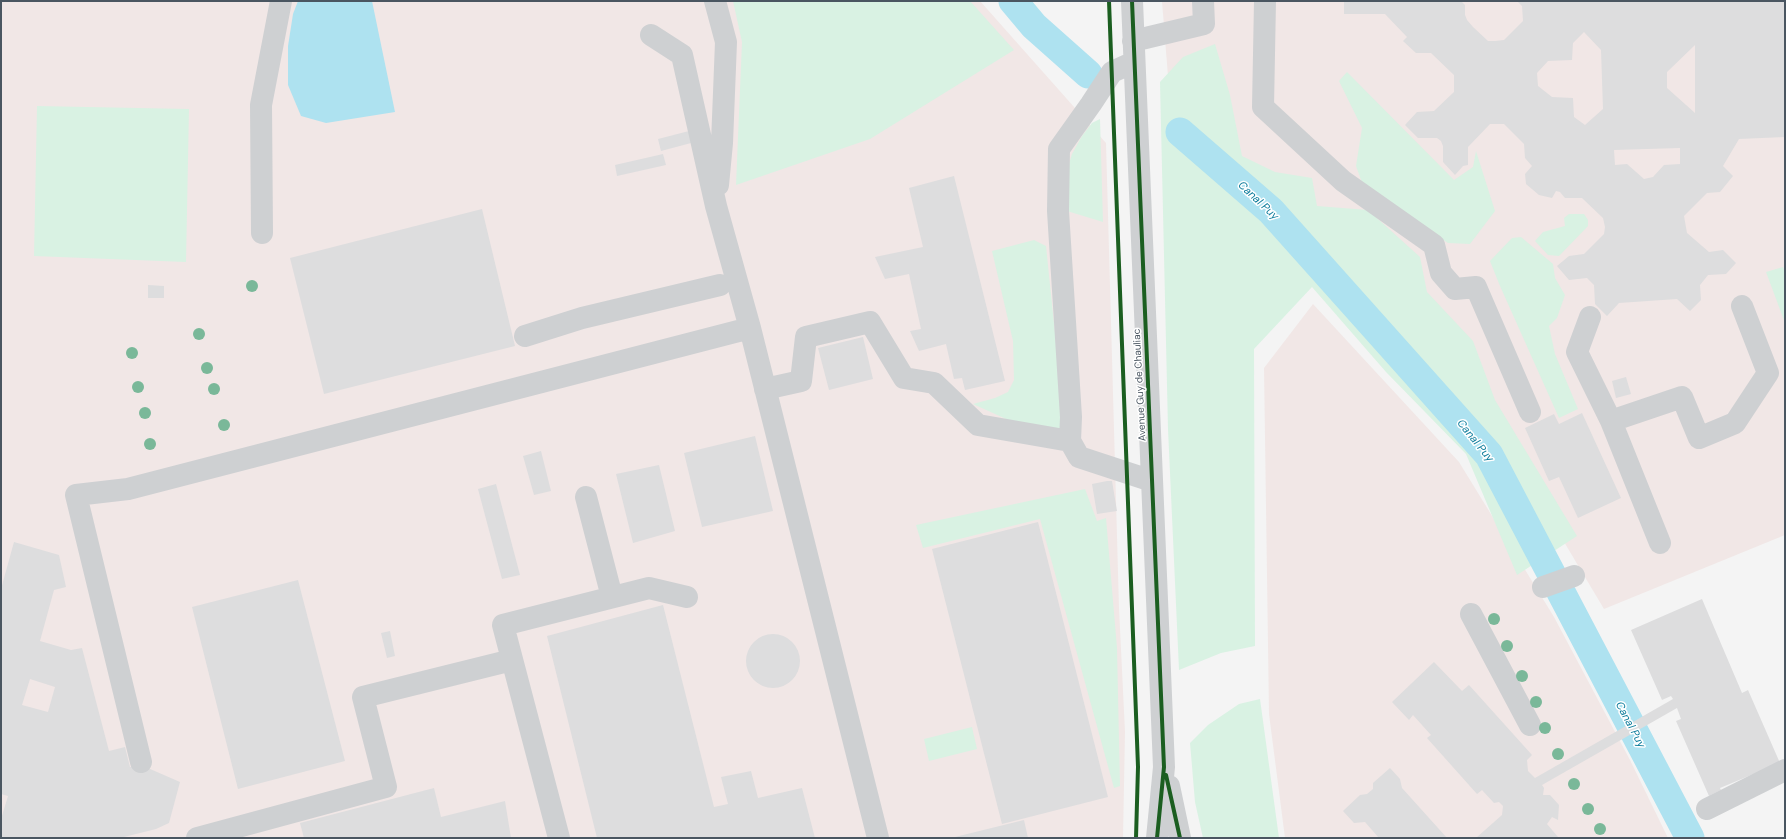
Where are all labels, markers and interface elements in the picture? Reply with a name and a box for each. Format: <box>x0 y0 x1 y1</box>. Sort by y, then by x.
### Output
water label: Canal Puy <box>1235 179 1281 223</box>
street label: Avenue Guy de Chauliac <box>1131 328 1149 442</box>
water label: Canal Puy <box>1454 417 1496 465</box>
water label: Canal Puy <box>1612 699 1648 751</box>

